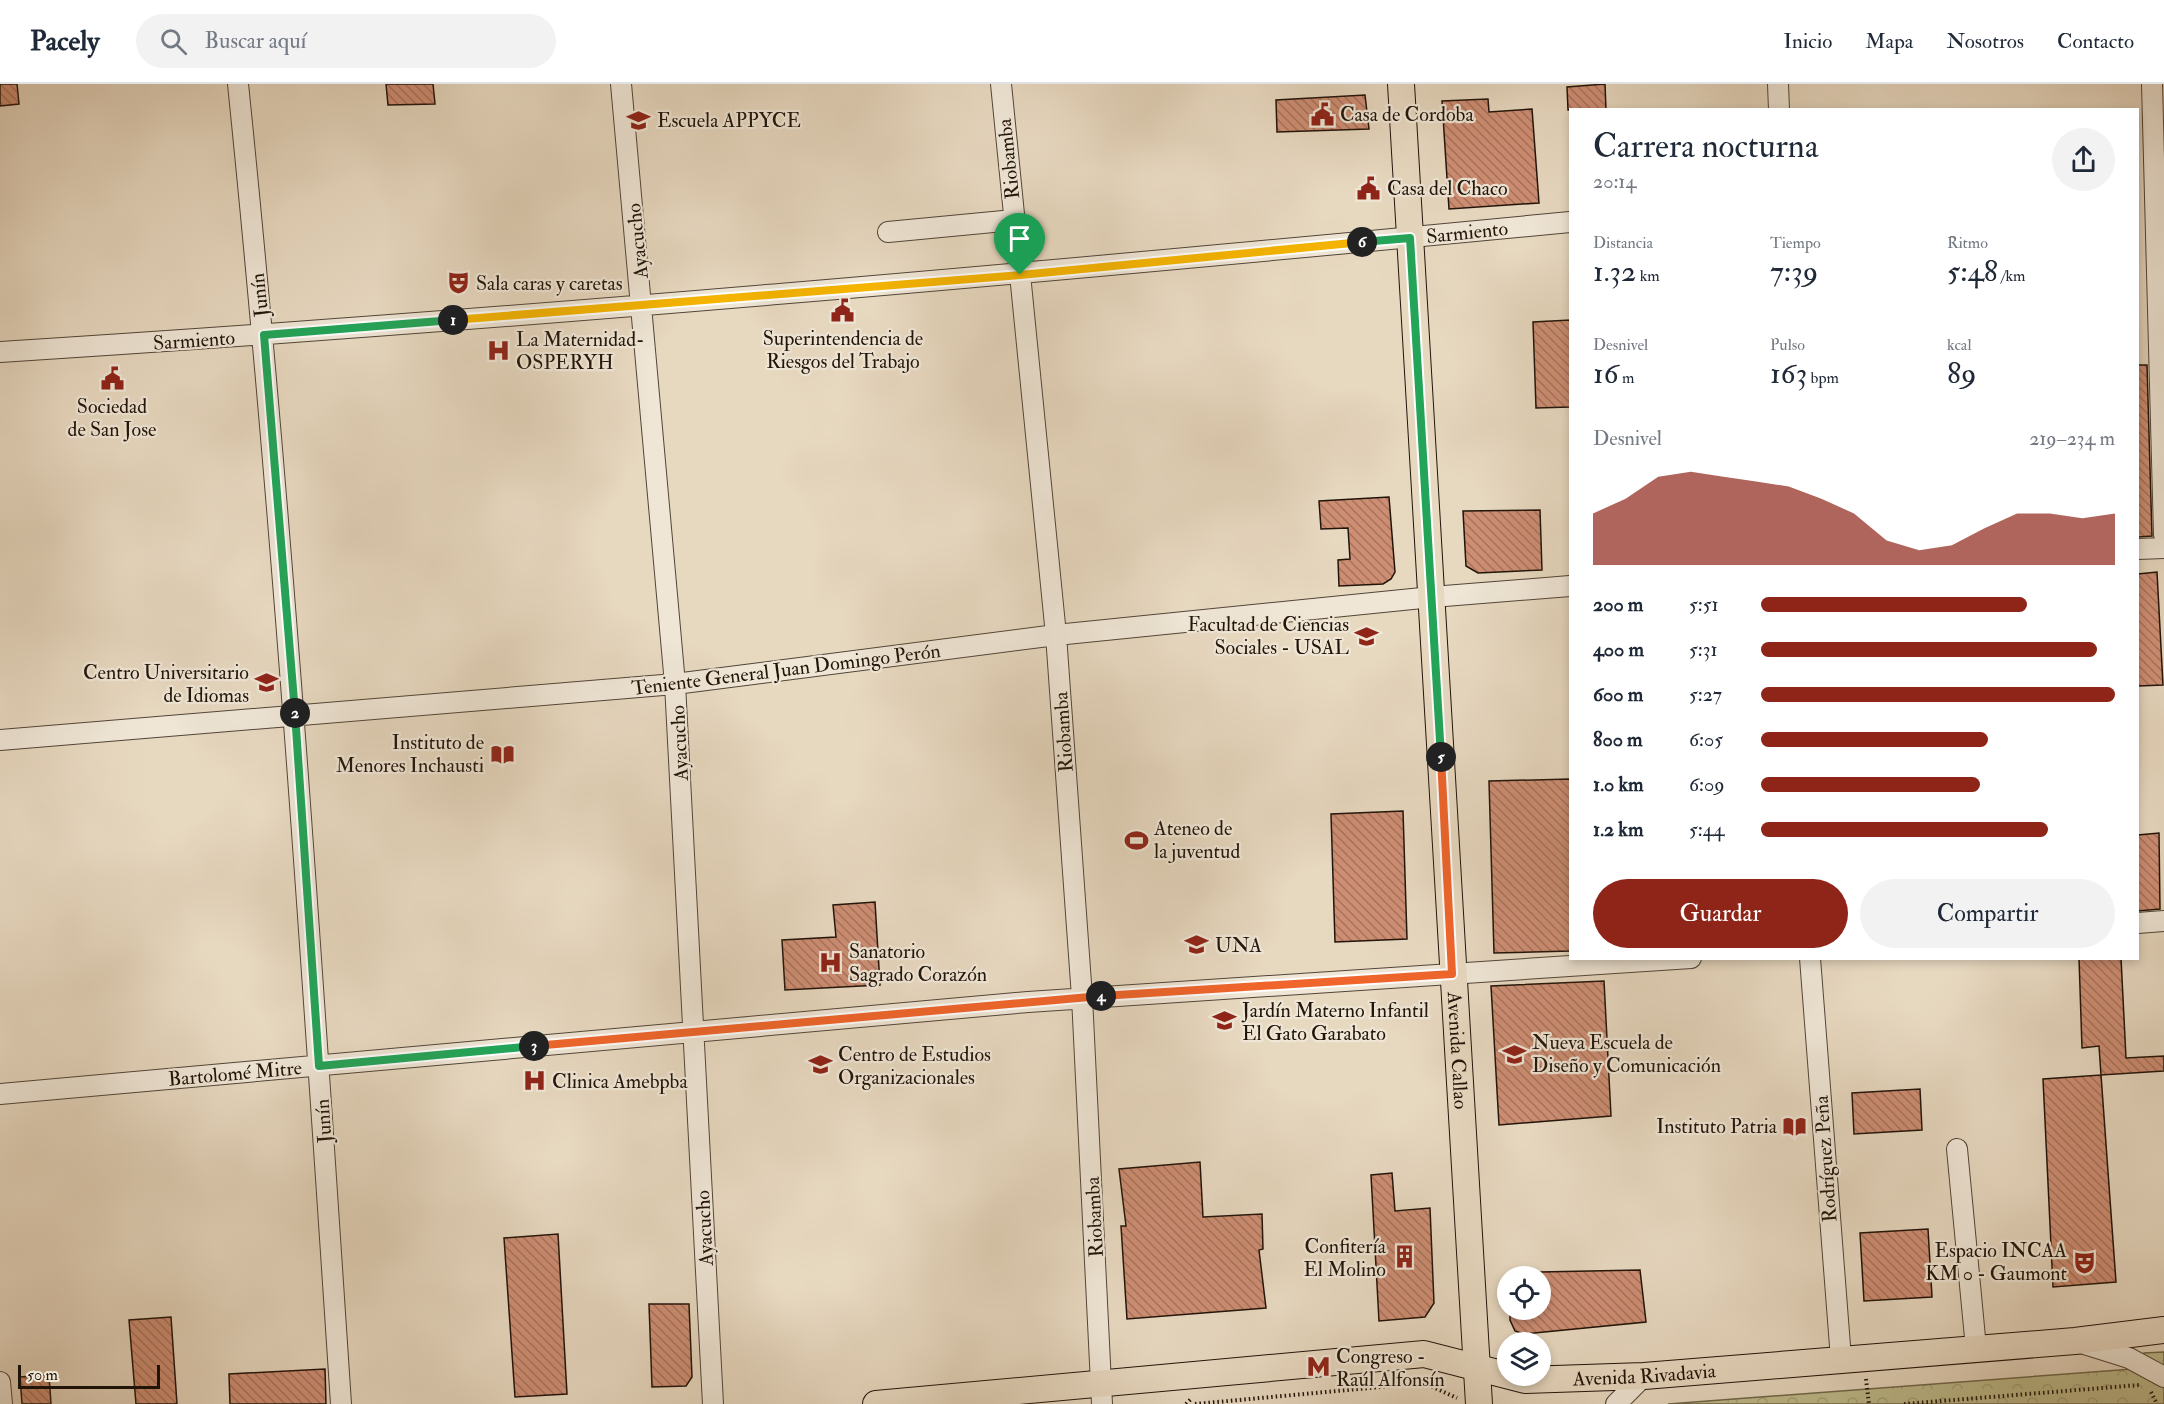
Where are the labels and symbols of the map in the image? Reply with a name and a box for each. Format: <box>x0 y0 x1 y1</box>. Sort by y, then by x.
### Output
public building icon: Casa de Cordoba <box>1309 101 1335 127</box>
place label: Casa de Cordoba <box>1340 102 1474 127</box>
school or university icon: Escuela APPYCE <box>626 107 652 133</box>
place label: Escuela APPYCE <box>657 108 801 133</box>
street label: Riobamba <box>992 117 1025 200</box>
public building icon: Casa del Chaco <box>1356 175 1382 201</box>
place label: Casa del Chaco <box>1387 176 1508 201</box>
street label: Ayacucho <box>621 202 654 281</box>
pin <box>994 213 1045 275</box>
street label: Sarmiento <box>1425 216 1509 249</box>
pin: 6 <box>1347 227 1377 257</box>
theatre icon: Sala caras y caretas <box>445 270 471 296</box>
place label: Sala caras y caretas <box>476 271 623 296</box>
street label: Junín <box>245 272 274 319</box>
public building icon: Superintendencia de Riesgos del Trabajo <box>830 297 856 323</box>
pin: 1 <box>438 305 468 335</box>
street label: Sarmiento <box>152 325 236 356</box>
place label: Superintendencia de Riesgos del Trabajo <box>763 326 923 374</box>
place label: La Maternidad- OSPERYH <box>516 327 645 375</box>
hospital icon: La Maternidad- OSPERYH <box>485 337 511 363</box>
public building icon: Sociedad de San Jose <box>99 365 125 391</box>
place label: Sociedad de San Jose <box>68 394 156 442</box>
place label: Facultad de Ciencias Sociales - USAL <box>1187 612 1349 660</box>
school or university icon: Facultad de Ciencias Sociales - USAL <box>1354 623 1380 649</box>
street label: Teniente General Juan Domingo Perón <box>630 638 942 701</box>
place label: Centro Universitario de Idiomas <box>83 660 249 708</box>
school or university icon: Centro Universitario de Idiomas <box>254 670 280 696</box>
street label: Riobamba <box>1048 690 1079 773</box>
pin: 2 <box>280 698 310 728</box>
street label: Ayacucho <box>665 704 694 782</box>
place label: Instituto de Menores Inchausti <box>336 730 484 778</box>
library icon: Instituto de Menores Inchausti <box>489 741 515 767</box>
pin: 5 <box>1426 742 1456 772</box>
place label: Ateneo de la juventud <box>1153 816 1240 864</box>
sports icon: Ateneo de la juventud <box>1123 827 1149 853</box>
school or university icon: UNA <box>1184 932 1210 958</box>
place label: UNA <box>1215 933 1262 958</box>
place label: Sanatorio Sagrado Corazón <box>849 939 987 987</box>
hospital icon: Sanatorio Sagrado Corazón <box>818 949 844 975</box>
pin: 4 <box>1086 981 1116 1011</box>
street label: Avenida Callao <box>1442 990 1474 1110</box>
place label: Jardín Materno Infantil El Gato Garabato <box>1241 998 1429 1046</box>
school or university icon: Jardín Materno Infantil El Gato Garabato <box>1211 1008 1237 1034</box>
place label: Nueva Escuela de Diseño y Comunicación <box>1532 1030 1721 1078</box>
pin: 3 <box>519 1031 549 1061</box>
school or university icon: Nueva Escuela de Diseño y Comunicación <box>1501 1041 1527 1067</box>
place label: Centro de Estudios Organizacionales <box>838 1042 991 1090</box>
school or university icon: Centro de Estudios Organizacionales <box>807 1052 833 1078</box>
street label: Bartolomé Mitre <box>167 1055 303 1092</box>
hospital icon: Clinica Amebpba <box>521 1068 547 1094</box>
place label: Clinica Amebpba <box>552 1069 688 1095</box>
street label: Rodríguez Peña <box>1809 1094 1842 1223</box>
street label: Junín <box>309 1098 338 1145</box>
library icon: Instituto Patria <box>1782 1113 1808 1139</box>
place label: Instituto Patria <box>1656 1114 1778 1139</box>
street label: Riobamba <box>1080 1175 1109 1258</box>
street label: Ayacucho <box>690 1189 719 1267</box>
place label: Confitería El Molino <box>1303 1234 1387 1282</box>
place label: Espacio INCAA KM 0 - Gaumont <box>1925 1238 2068 1286</box>
building icon: Confitería El Molino <box>1391 1244 1417 1270</box>
theatre icon: Espacio INCAA KM 0 - Gaumont <box>2072 1249 2098 1275</box>
place label: Congreso - Raúl Alfonsín <box>1336 1344 1445 1392</box>
metro station icon: Congreso - Raúl Alfonsín <box>1305 1354 1331 1380</box>
street label: Avenida Rivadavia <box>1571 1358 1718 1391</box>
scale bar <box>18 1362 160 1390</box>

